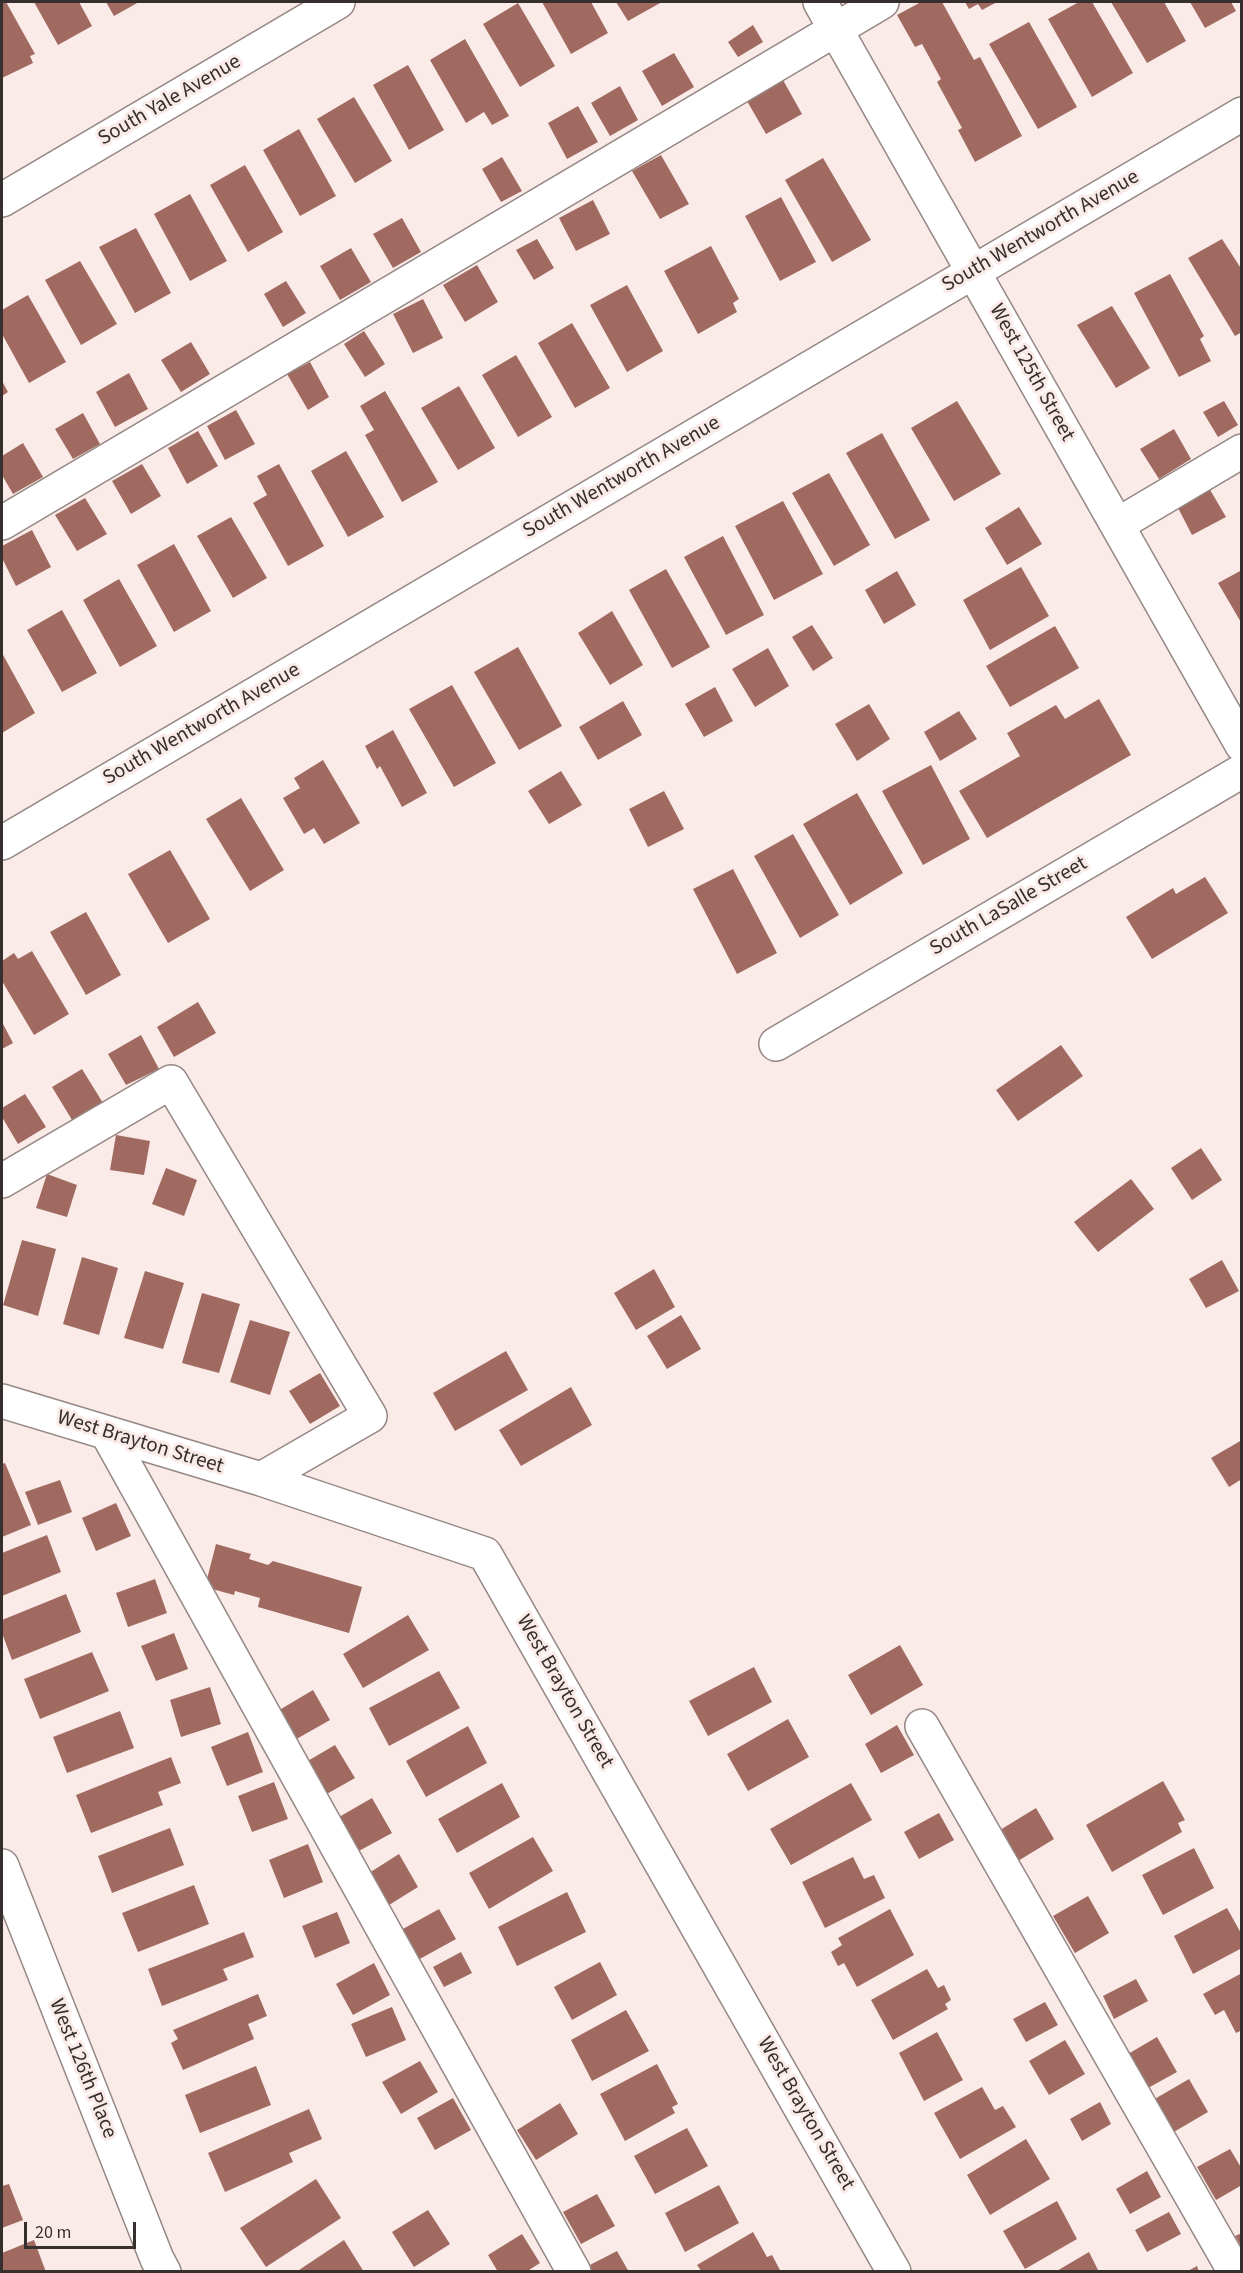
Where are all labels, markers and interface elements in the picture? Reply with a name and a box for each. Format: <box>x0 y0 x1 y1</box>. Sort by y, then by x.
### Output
street label: South Yale Avenue <box>94 50 246 152</box>
street label: South Wentworth Avenue <box>938 165 1144 299</box>
street label: West 125th Street <box>983 300 1079 446</box>
street label: South Wentworth Avenue <box>519 411 725 545</box>
street label: South Wentworth Avenue <box>99 658 305 792</box>
street label: South LaSalle Street <box>926 852 1092 962</box>
street label: West Brayton Street <box>54 1406 226 1480</box>
street label: West Brayton Street <box>510 1611 618 1773</box>
street label: West 126th Place <box>43 1996 121 2142</box>
street label: West Brayton Street <box>751 2033 859 2195</box>
scale bar <box>27 2210 140 2248</box>
text: 20 m <box>35 2220 71 2245</box>

